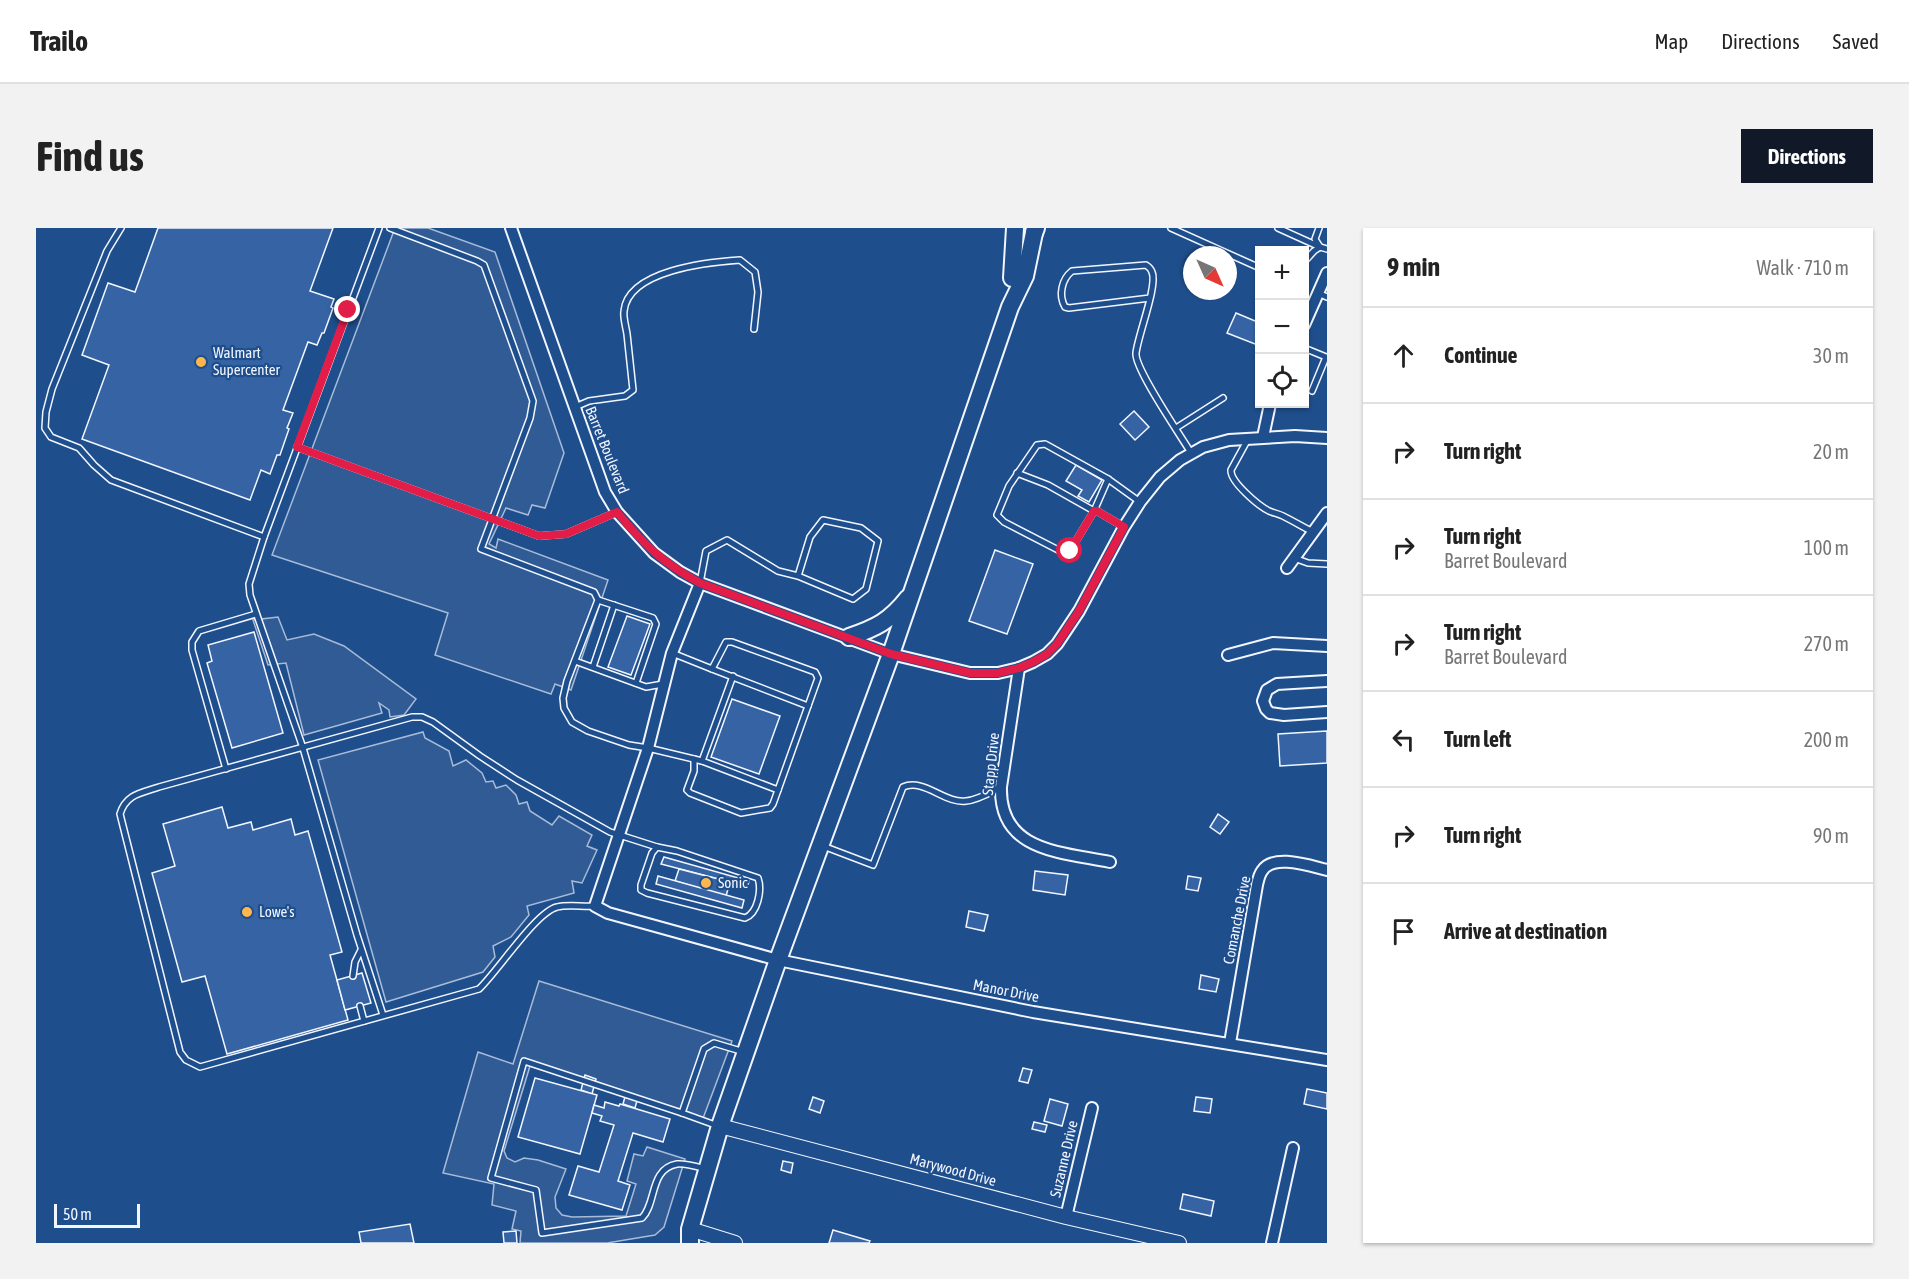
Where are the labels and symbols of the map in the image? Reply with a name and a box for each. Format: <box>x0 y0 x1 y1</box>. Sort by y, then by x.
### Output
north arrow <box>1183 246 1237 300</box>
route end <box>334 296 360 322</box>
place label: Walmart Supercenter <box>213 344 281 378</box>
marker: Walmart Supercenter <box>194 355 208 369</box>
street label: Barret Boulevard <box>582 404 633 496</box>
route start <box>1056 537 1082 563</box>
street label: Stapp Drive <box>979 732 1002 796</box>
place label: Sonic <box>718 874 748 891</box>
street label: Comanche Drive <box>1220 874 1253 966</box>
marker: Sonic <box>699 876 713 890</box>
place label: Lowe's <box>259 903 295 920</box>
marker: Lowe's <box>240 905 254 919</box>
street label: Manor Drive <box>972 976 1041 1005</box>
street label: Suzanne Drive <box>1046 1119 1081 1199</box>
street label: Marywood Drive <box>908 1150 998 1189</box>
scale bar <box>54 1201 140 1228</box>

